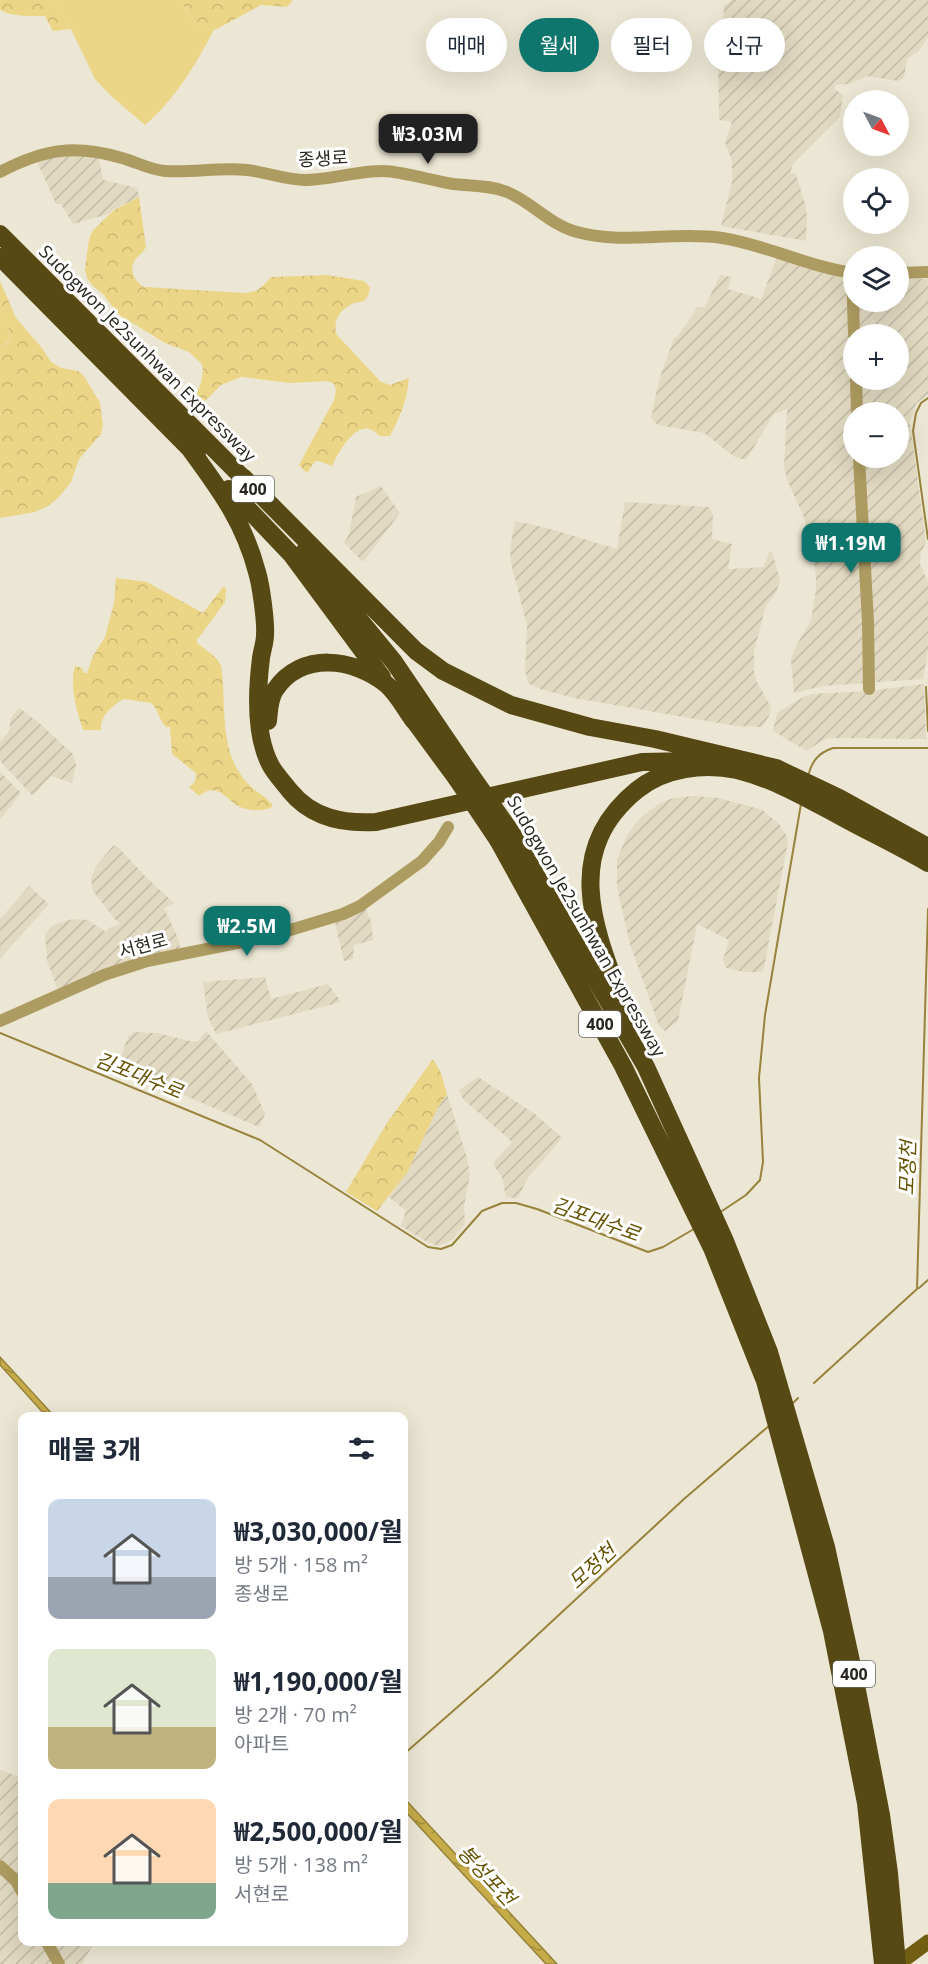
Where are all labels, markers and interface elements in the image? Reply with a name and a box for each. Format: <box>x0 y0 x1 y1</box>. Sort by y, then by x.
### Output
chip: 매매 <box>426 18 507 72</box>
chip: 월세 <box>519 18 599 72</box>
chip: 필터 <box>611 18 692 72</box>
chip: 신규 <box>704 18 785 72</box>
north arrow <box>843 90 909 156</box>
map controls <box>843 90 909 468</box>
pin: ₩3.03M <box>379 114 477 165</box>
text: ₩3.03M <box>393 120 463 147</box>
street label: 종생로 <box>298 145 348 171</box>
button: locate <box>843 168 909 234</box>
street label: Sudogwon Je2sunhwan Expressway <box>34 239 262 467</box>
button: layers <box>843 246 909 312</box>
button: + <box>843 324 909 390</box>
button: − <box>843 402 909 468</box>
road number: 400 <box>232 476 274 502</box>
pin: ₩1.19M <box>802 523 900 574</box>
text: ₩1.19M <box>816 529 886 556</box>
street label: Sudogwon Je2sunhwan Expressway <box>502 791 672 1062</box>
pin: ₩2.5M <box>205 906 289 957</box>
text: ₩2.5M <box>217 912 277 939</box>
street label: 서현로 <box>116 927 170 963</box>
road number: 400 <box>579 1011 621 1037</box>
water label: 김포대수로 <box>91 1045 188 1105</box>
water label: 모정천 <box>893 1137 922 1196</box>
water label: 김포대수로 <box>548 1191 645 1248</box>
text: 매물 3개 <box>48 1431 141 1467</box>
icon: filters <box>345 1432 378 1465</box>
text: ₩3,030,000/월 <box>234 1513 403 1549</box>
icon: home <box>96 1523 168 1595</box>
water label: 모정천 <box>562 1536 623 1595</box>
text: 방 5개 · 158 m² <box>234 1551 368 1578</box>
text: 종생로 <box>234 1580 289 1607</box>
road number: 400 <box>833 1661 875 1687</box>
text: ₩1,190,000/월 <box>234 1663 403 1699</box>
icon: home <box>96 1673 168 1745</box>
text: 방 2개 · 70 m² <box>234 1701 357 1728</box>
text: 아파트 <box>234 1730 289 1757</box>
text: ₩2,500,000/월 <box>234 1813 403 1849</box>
icon: home <box>96 1823 168 1895</box>
water label: 봉성포천 <box>452 1839 524 1913</box>
text: 방 5개 · 138 m² <box>234 1851 368 1878</box>
text: 서현로 <box>234 1880 289 1907</box>

